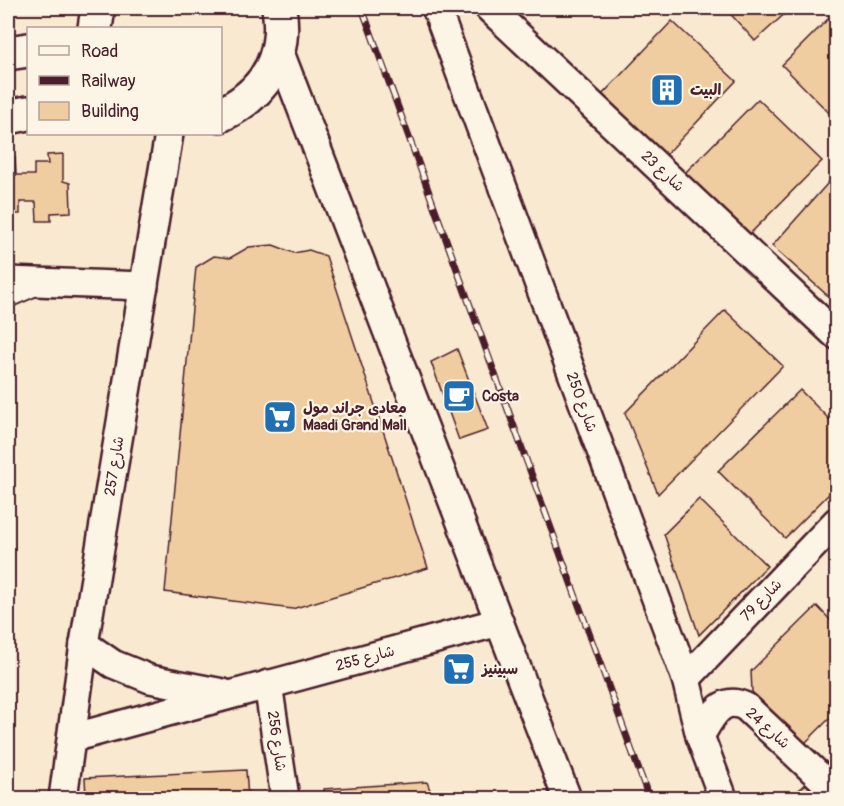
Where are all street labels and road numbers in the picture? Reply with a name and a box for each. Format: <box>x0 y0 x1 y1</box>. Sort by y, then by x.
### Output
street label: شارع 23 <box>637 147 688 196</box>
street label: شارع 250 <box>562 370 601 435</box>
street label: شارع 257 <box>100 435 129 497</box>
street label: شارع 79 <box>737 575 786 625</box>
street label: شارع 255 <box>334 641 397 675</box>
street label: شارع 24 <box>742 704 794 753</box>
street label: شارع 256 <box>263 710 290 773</box>

